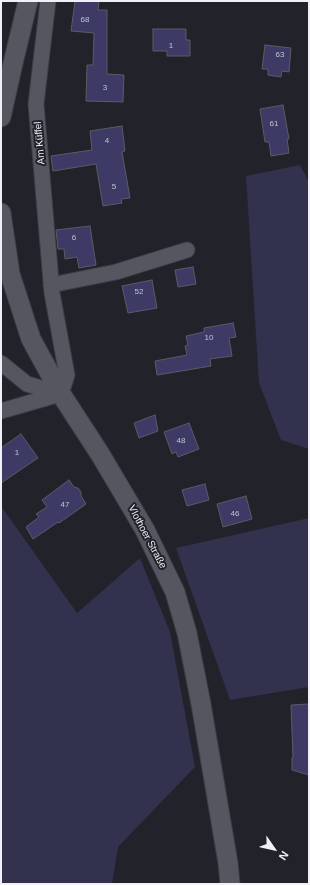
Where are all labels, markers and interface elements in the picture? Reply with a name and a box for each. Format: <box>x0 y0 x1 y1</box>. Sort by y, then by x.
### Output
house number: 68 <box>81 15 89 25</box>
house number: 1 <box>169 41 173 51</box>
house number: 63 <box>276 50 284 60</box>
house number: 3 <box>103 83 107 93</box>
house number: 61 <box>270 119 278 129</box>
street label: Am Küffel <box>32 121 48 165</box>
house number: 4 <box>105 136 109 146</box>
house number: 5 <box>112 182 116 192</box>
house number: 6 <box>72 233 76 243</box>
house number: 52 <box>135 287 143 297</box>
house number: 10 <box>205 333 213 343</box>
house number: 48 <box>177 436 185 446</box>
house number: 1 <box>15 448 19 458</box>
house number: 47 <box>61 500 69 510</box>
street label: Vlothoer Straße <box>125 503 169 571</box>
house number: 46 <box>231 509 239 519</box>
north arrow <box>254 829 294 869</box>
text: N <box>277 849 291 862</box>

